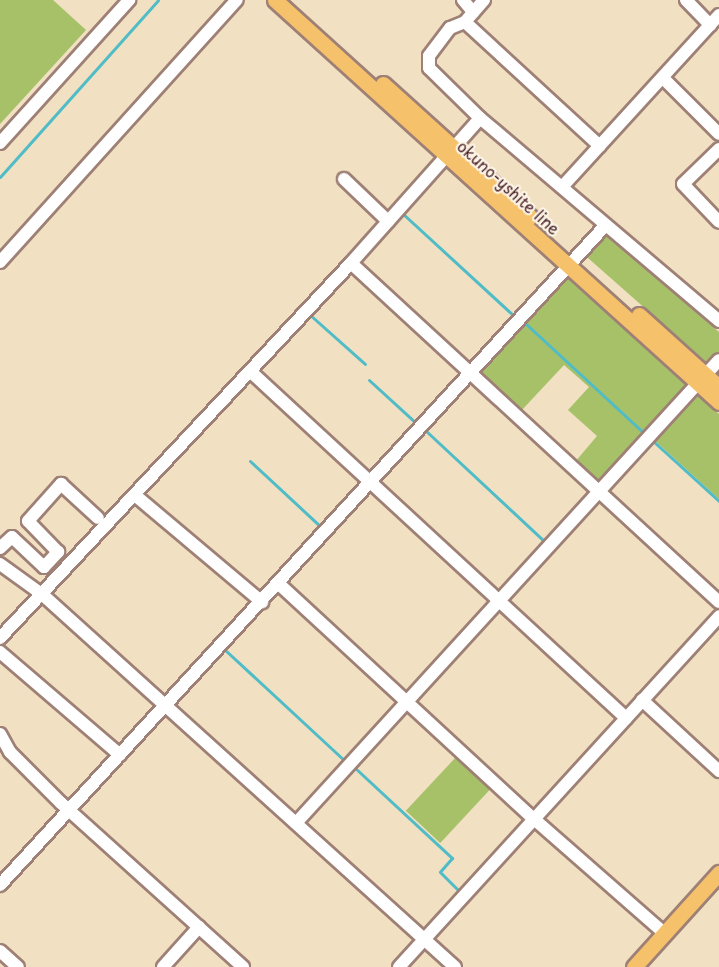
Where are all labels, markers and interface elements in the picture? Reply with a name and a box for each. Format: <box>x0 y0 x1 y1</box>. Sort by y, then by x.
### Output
street label: okuno-yshite line <box>454 136 564 238</box>

